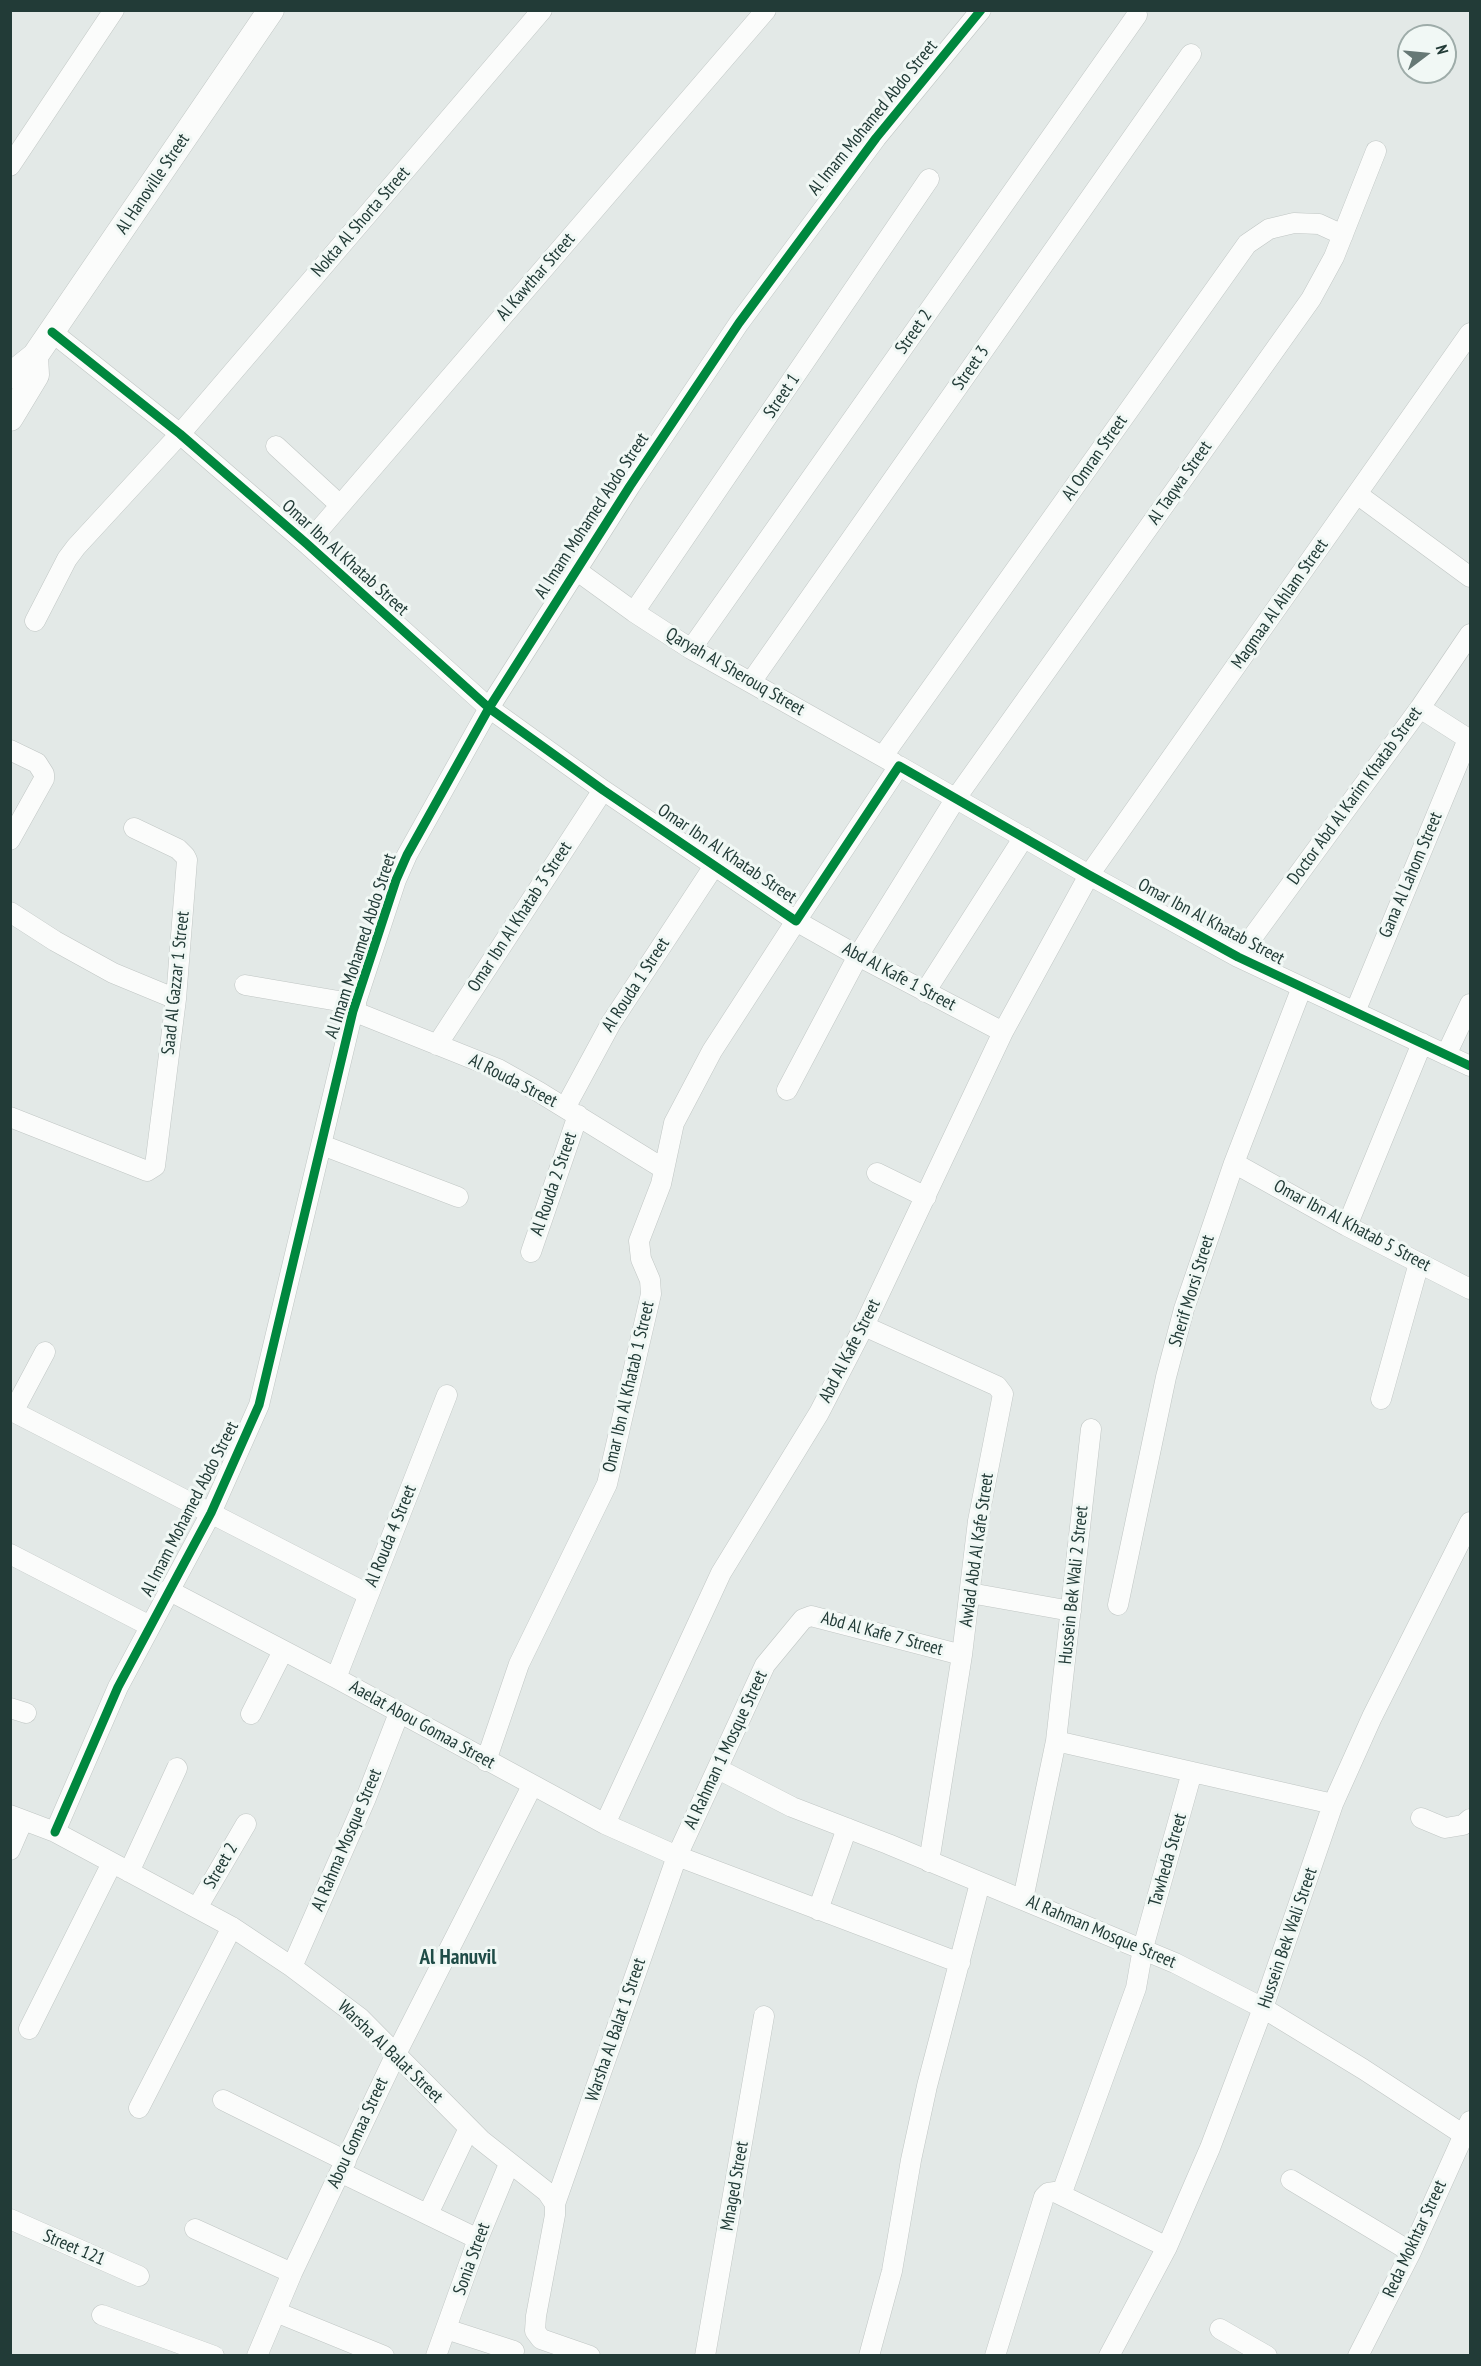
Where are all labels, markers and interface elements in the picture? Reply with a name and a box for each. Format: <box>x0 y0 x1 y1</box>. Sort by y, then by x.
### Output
north arrow <box>1397 24 1457 84</box>
street label: Al Imam Mohamed Abdo Street <box>804 36 942 200</box>
text: N <box>1432 43 1453 56</box>
street label: Al Hanoville Street <box>111 130 195 238</box>
street label: Nokta Al Shorta Street <box>307 162 415 282</box>
street label: Al Kawthar Street <box>492 229 580 325</box>
street label: Street 2 <box>891 306 937 358</box>
street label: Street 3 <box>948 342 994 394</box>
street label: Street 1 <box>759 370 805 422</box>
street label: Al Omran Street <box>1058 411 1132 505</box>
street label: Al Imam Mohamed Abdo Street <box>530 429 654 603</box>
street label: Al Taqwa Street <box>1143 437 1217 529</box>
street label: Omar Ibn Al Khatab Street <box>277 495 413 621</box>
street label: Magmaa Al Ahlam Street <box>1227 535 1333 673</box>
street label: Qaryah Al Sherouq Street <box>662 623 808 721</box>
street label: Doctor Abd Al Karim Khatab Street <box>1283 703 1427 889</box>
street label: Omar Ibn Al Khatab Street <box>653 800 801 908</box>
street label: Gana Al Lahom Street <box>1375 809 1447 941</box>
street label: Omar Ibn Al Khatab 3 Street <box>463 838 577 996</box>
street label: Al Imam Mohamed Abdo Street <box>321 851 401 1041</box>
street label: Omar Ibn Al Khatab Street <box>1134 874 1288 970</box>
street label: Saad Al Gazzar 1 Street <box>158 910 194 1056</box>
street label: Al Rouda 1 Street <box>598 934 674 1036</box>
street label: Abd Al Kafe 1 Street <box>839 938 959 1016</box>
street label: Al Rouda Street <box>465 1050 561 1112</box>
street label: Al Rouda 2 Street <box>526 1129 582 1239</box>
street label: Omar Ibn Al Khatab 5 Street <box>1270 1175 1434 1277</box>
street label: Sherif Morsi Street <box>1165 1233 1219 1349</box>
street label: Abd Al Kafe Street <box>815 1296 885 1406</box>
street label: Omar Ibn Al Khatab 1 Street <box>599 1299 659 1475</box>
street label: Al Imam Mohamed Abdo Street <box>137 1418 243 1600</box>
street label: Awlad Abd Al Kafe Street <box>956 1472 998 1628</box>
street label: Al Rouda 4 Street <box>361 1482 421 1590</box>
street label: Hussein Bek Wali 2 Street <box>1055 1505 1093 1665</box>
street label: Abd Al Kafe 7 Street <box>819 1607 945 1661</box>
street label: Al Rahman 1 Mosque Street <box>680 1667 772 1833</box>
street label: Aaelat Abou Gomaa Street <box>346 1676 498 1774</box>
street label: Al Rahma Mosque Street <box>307 1766 387 1914</box>
street label: Tawheda Street <box>1144 1811 1192 1909</box>
street label: Street 2 <box>199 1839 243 1893</box>
street label: Hussein Bek Wali Street <box>1254 1865 1322 2011</box>
street label: Al Rahman Mosque Street <box>1023 1891 1179 1973</box>
district label: Al Hanuvil <box>420 1945 496 1971</box>
street label: Warsha Al Balat 1 Street <box>581 1955 651 2105</box>
street label: Warsha Al Balat Street <box>333 1996 447 2108</box>
street label: Abou Gomaa Street <box>323 2074 393 2192</box>
street label: Mnaged Street <box>716 2139 754 2233</box>
street label: Reda Mokhtar Street <box>1378 2177 1452 2301</box>
street label: Sonia Street <box>449 2220 495 2298</box>
street label: Street 121 <box>40 2225 108 2271</box>

